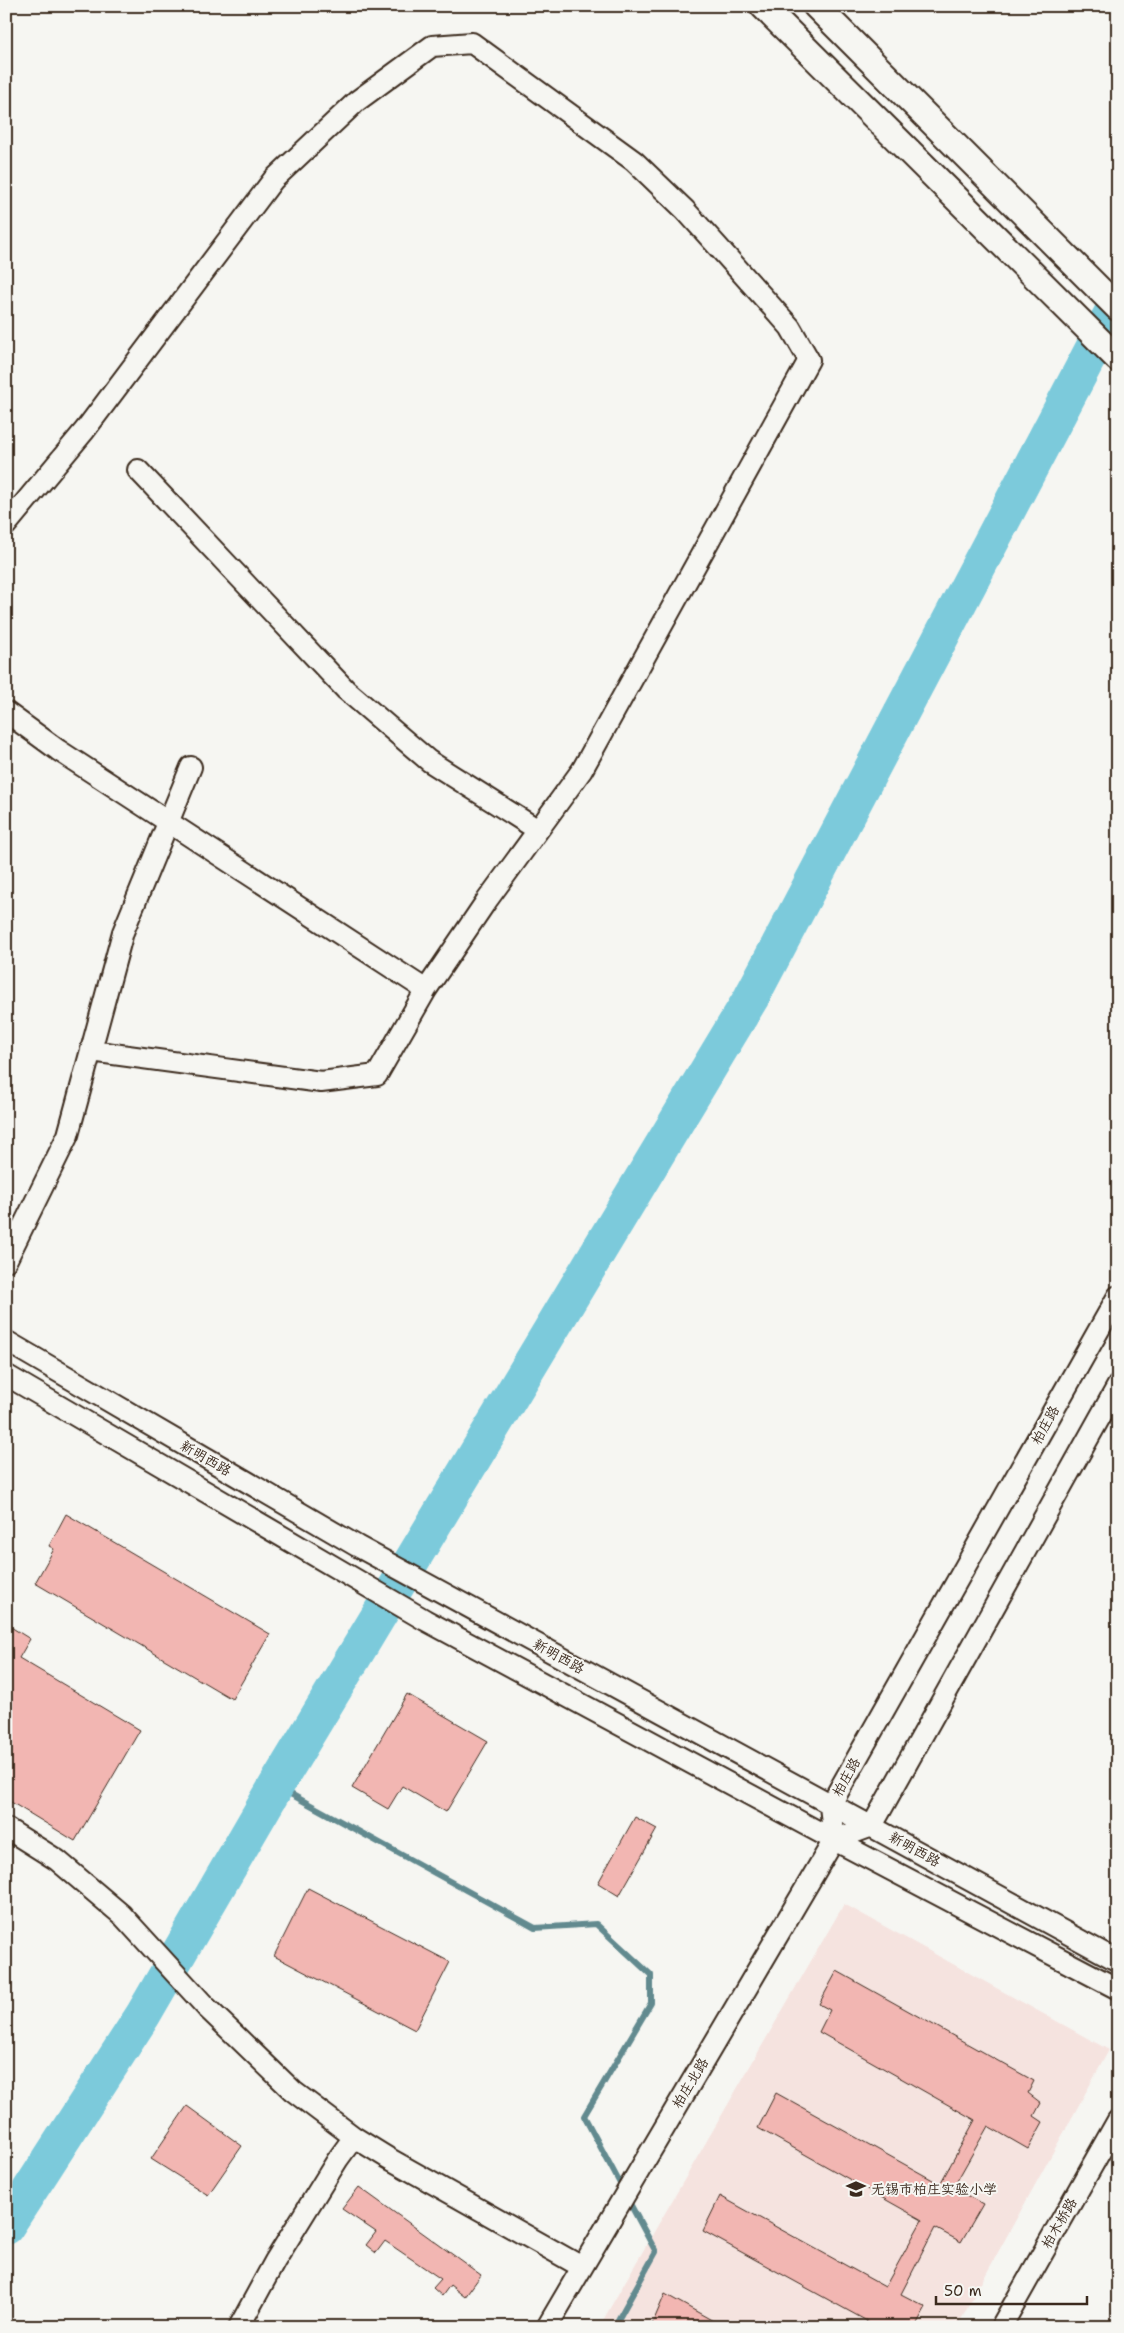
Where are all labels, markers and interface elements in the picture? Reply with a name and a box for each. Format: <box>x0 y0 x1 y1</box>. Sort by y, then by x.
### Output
street label: 柏庄路 <box>1027 1402 1063 1448</box>
street label: 新明西路 <box>177 1436 235 1480</box>
street label: 新明西路 <box>530 1635 588 1677</box>
street label: 柏庄路 <box>828 1754 864 1800</box>
street label: 新明西路 <box>886 1828 944 1870</box>
street label: 柏庄北路 <box>668 2054 712 2112</box>
school or university icon: 无锡市柏庄实验小学 <box>845 2178 867 2200</box>
place label: 无锡市柏庄实验小学 <box>871 2180 997 2198</box>
street label: 柏木桥路 <box>1037 2194 1081 2252</box>
scale bar <box>936 2273 1088 2305</box>
text: 50 m <box>944 2281 982 2301</box>

